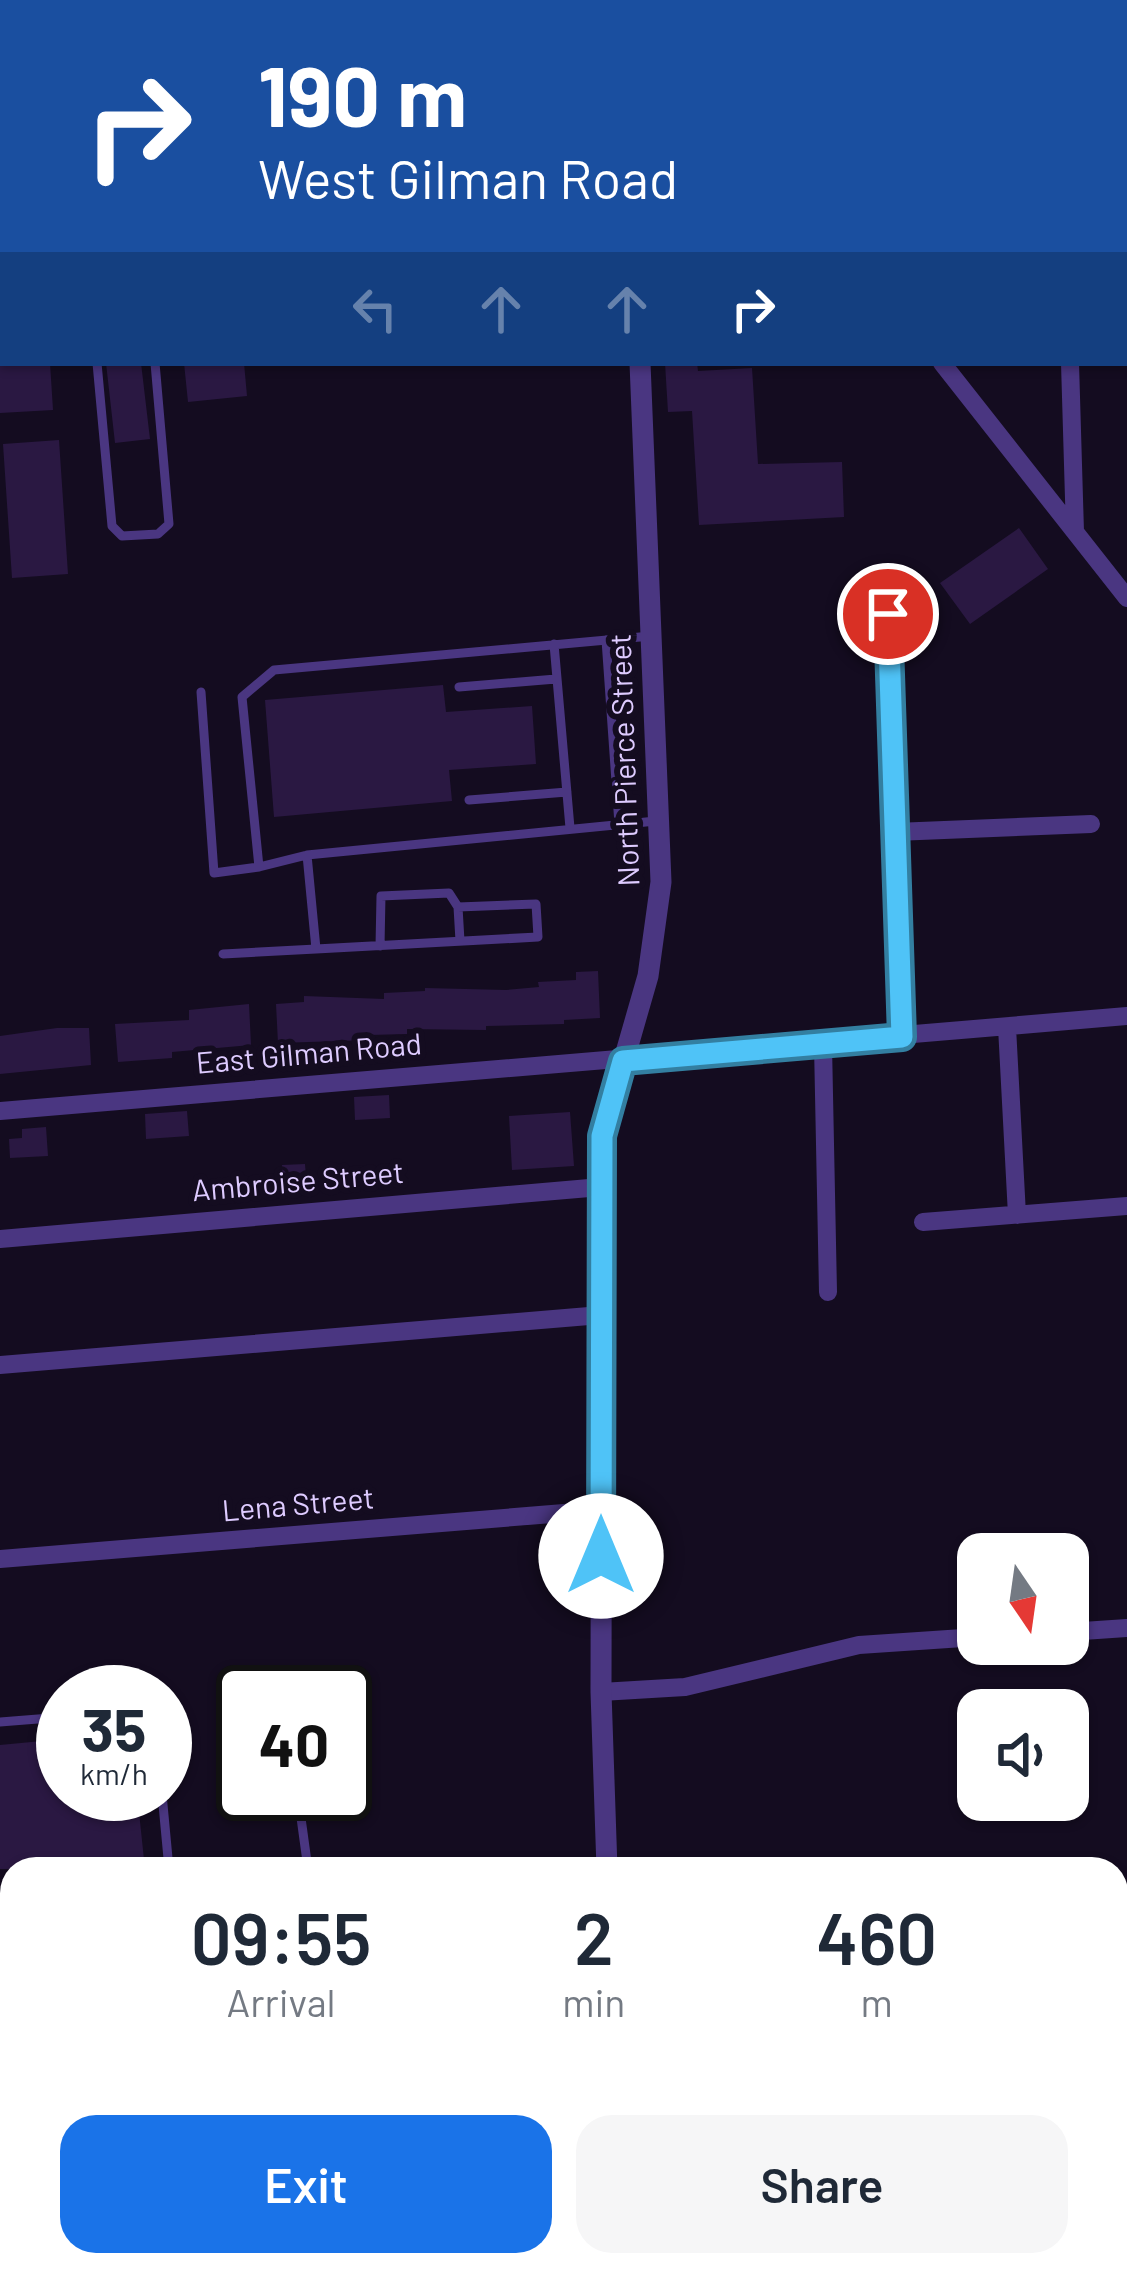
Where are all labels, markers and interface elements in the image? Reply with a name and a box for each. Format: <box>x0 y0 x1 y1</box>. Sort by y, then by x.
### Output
text: 190 m <box>258 43 467 144</box>
icon: right <box>60 48 216 204</box>
text: West Gilman Road <box>258 145 678 210</box>
icon: left <box>342 276 408 342</box>
icon: ahead <box>468 276 534 342</box>
icon: ahead <box>594 276 660 342</box>
icon: right <box>720 276 786 342</box>
pin <box>837 563 939 665</box>
icon: arrive <box>855 581 921 647</box>
street label: North Pierce Street <box>601 633 645 887</box>
street label: East Gilman Road <box>194 1024 423 1080</box>
street label: Ambroise Street <box>190 1153 405 1207</box>
street label: Lena Street <box>220 1478 375 1528</box>
position arrow <box>538 1493 664 1619</box>
north arrow <box>957 1533 1089 1665</box>
map controls <box>957 1533 1089 1821</box>
speed limit sign: 40 <box>216 1665 372 1821</box>
button: sound <box>957 1689 1089 1821</box>
text: 35 <box>82 1692 146 1764</box>
text: km/h <box>80 1755 148 1791</box>
text: 09:55 <box>191 1893 371 1979</box>
text: 2 <box>574 1893 614 1979</box>
text: 460 <box>816 1893 937 1979</box>
text: Arrival <box>227 1978 336 2025</box>
text: min <box>562 1978 625 2025</box>
text: m <box>861 1978 893 2025</box>
button: Exit <box>60 2115 552 2253</box>
button: Share <box>576 2115 1068 2253</box>

